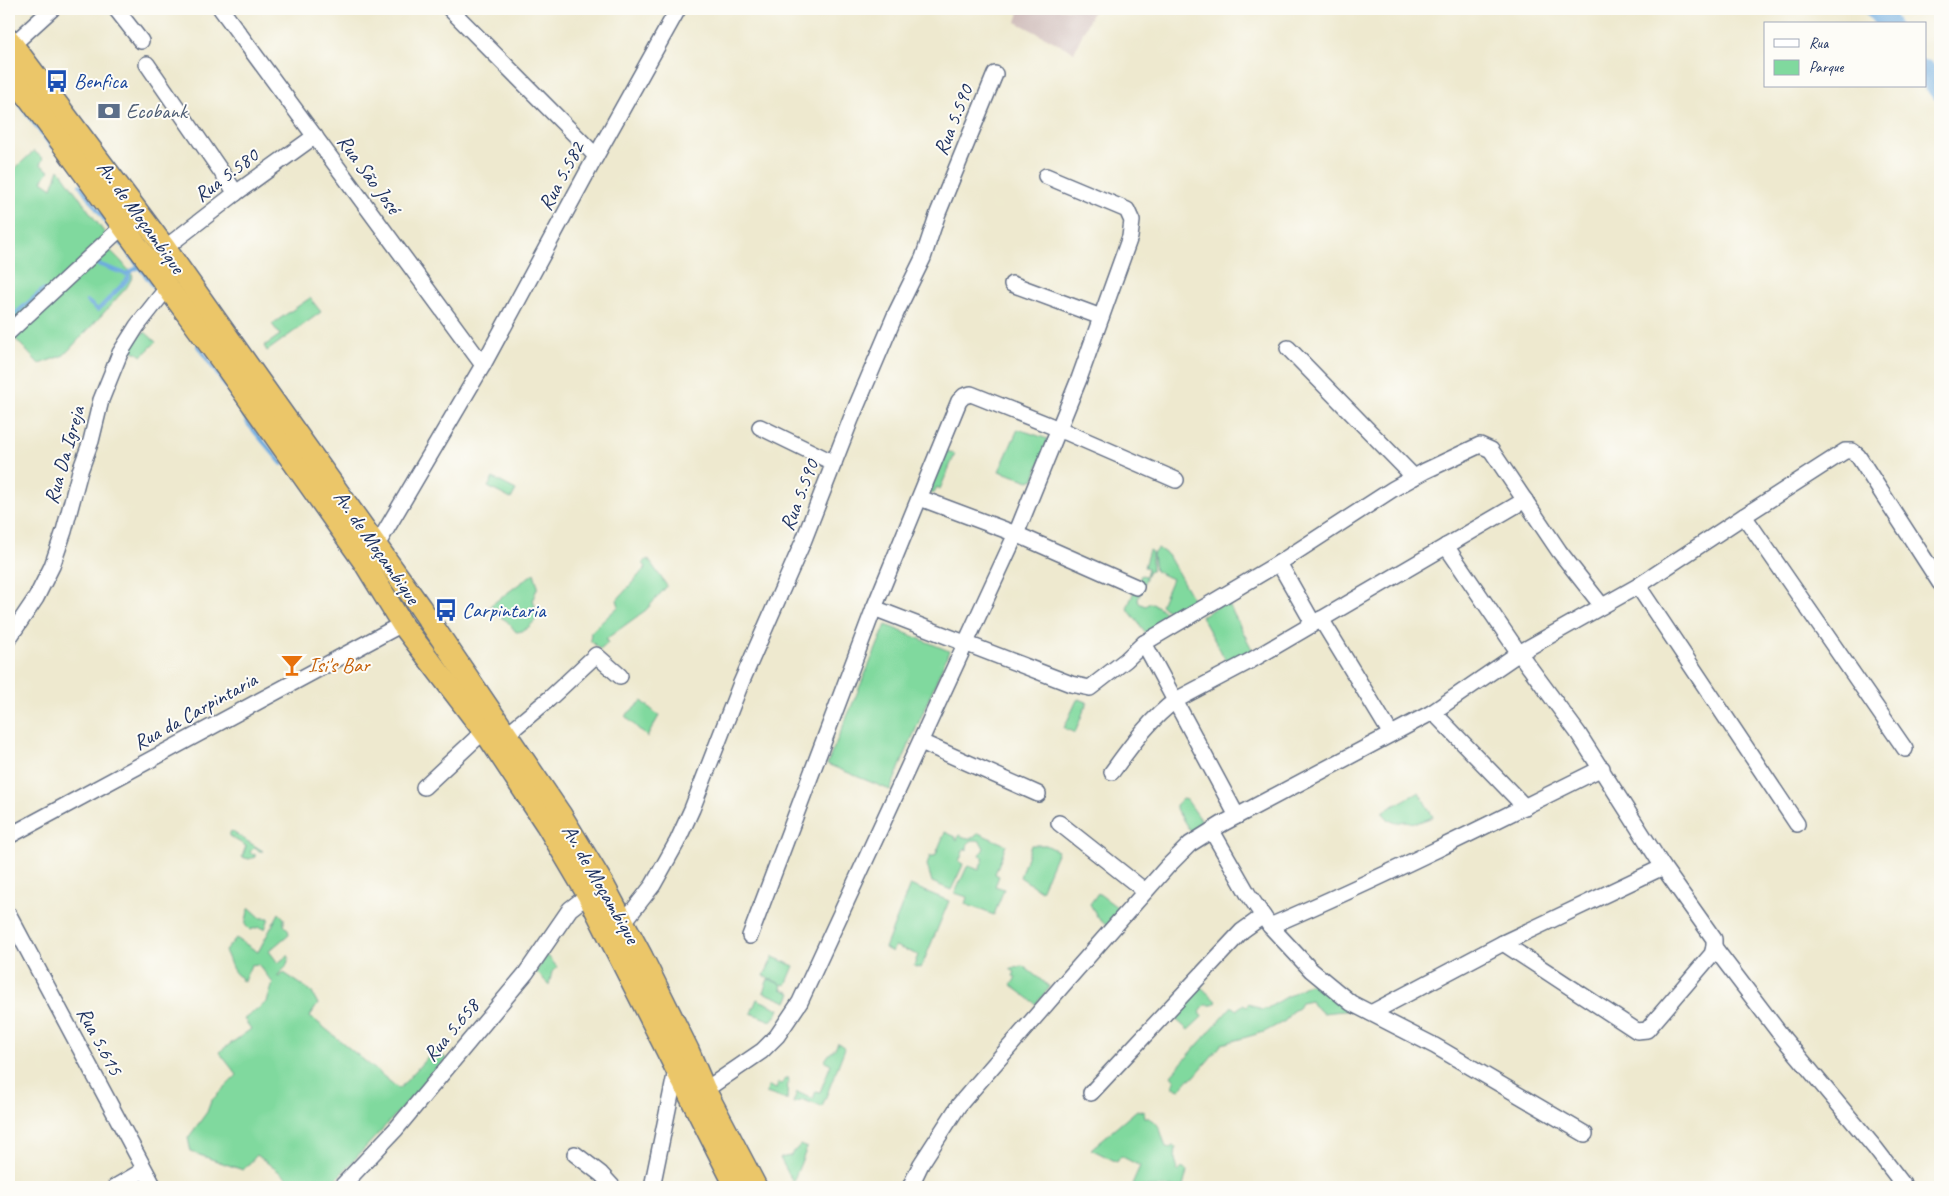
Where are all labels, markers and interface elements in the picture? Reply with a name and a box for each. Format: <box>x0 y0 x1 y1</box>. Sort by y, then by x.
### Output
legend <box>1764 22 1926 88</box>
text: Rua <box>1809 34 1829 53</box>
text: Parque <box>1809 58 1845 77</box>
bus stop icon: Benfica <box>44 68 70 94</box>
place label: Benfica <box>74 68 128 94</box>
street label: Rua 5.590 <box>927 79 979 159</box>
bank icon: Ecobank <box>96 98 122 124</box>
place label: Ecobank <box>126 98 189 124</box>
street label: Rua São José <box>332 129 408 221</box>
street label: Rua 5.582 <box>532 136 591 215</box>
street label: Rua 5.580 <box>189 141 265 208</box>
street label: Av. de Moçambique <box>91 155 192 280</box>
street label: Rua Da Igreja <box>38 402 91 507</box>
street label: Rua 5.590 <box>774 454 825 534</box>
street label: Av. de Moçambique <box>328 485 427 611</box>
bus stop icon: Carpintaria <box>433 597 459 623</box>
place label: Carpintaria <box>462 597 547 623</box>
bar icon: Isi's Bar <box>279 652 305 678</box>
place label: Isi's Bar <box>308 652 371 678</box>
street label: Rua da Carpintaria <box>129 666 263 756</box>
street label: Av. de Moçambique <box>556 820 647 950</box>
street label: Rua 5.658 <box>417 991 486 1067</box>
street label: Rua 5.615 <box>71 1002 130 1081</box>

